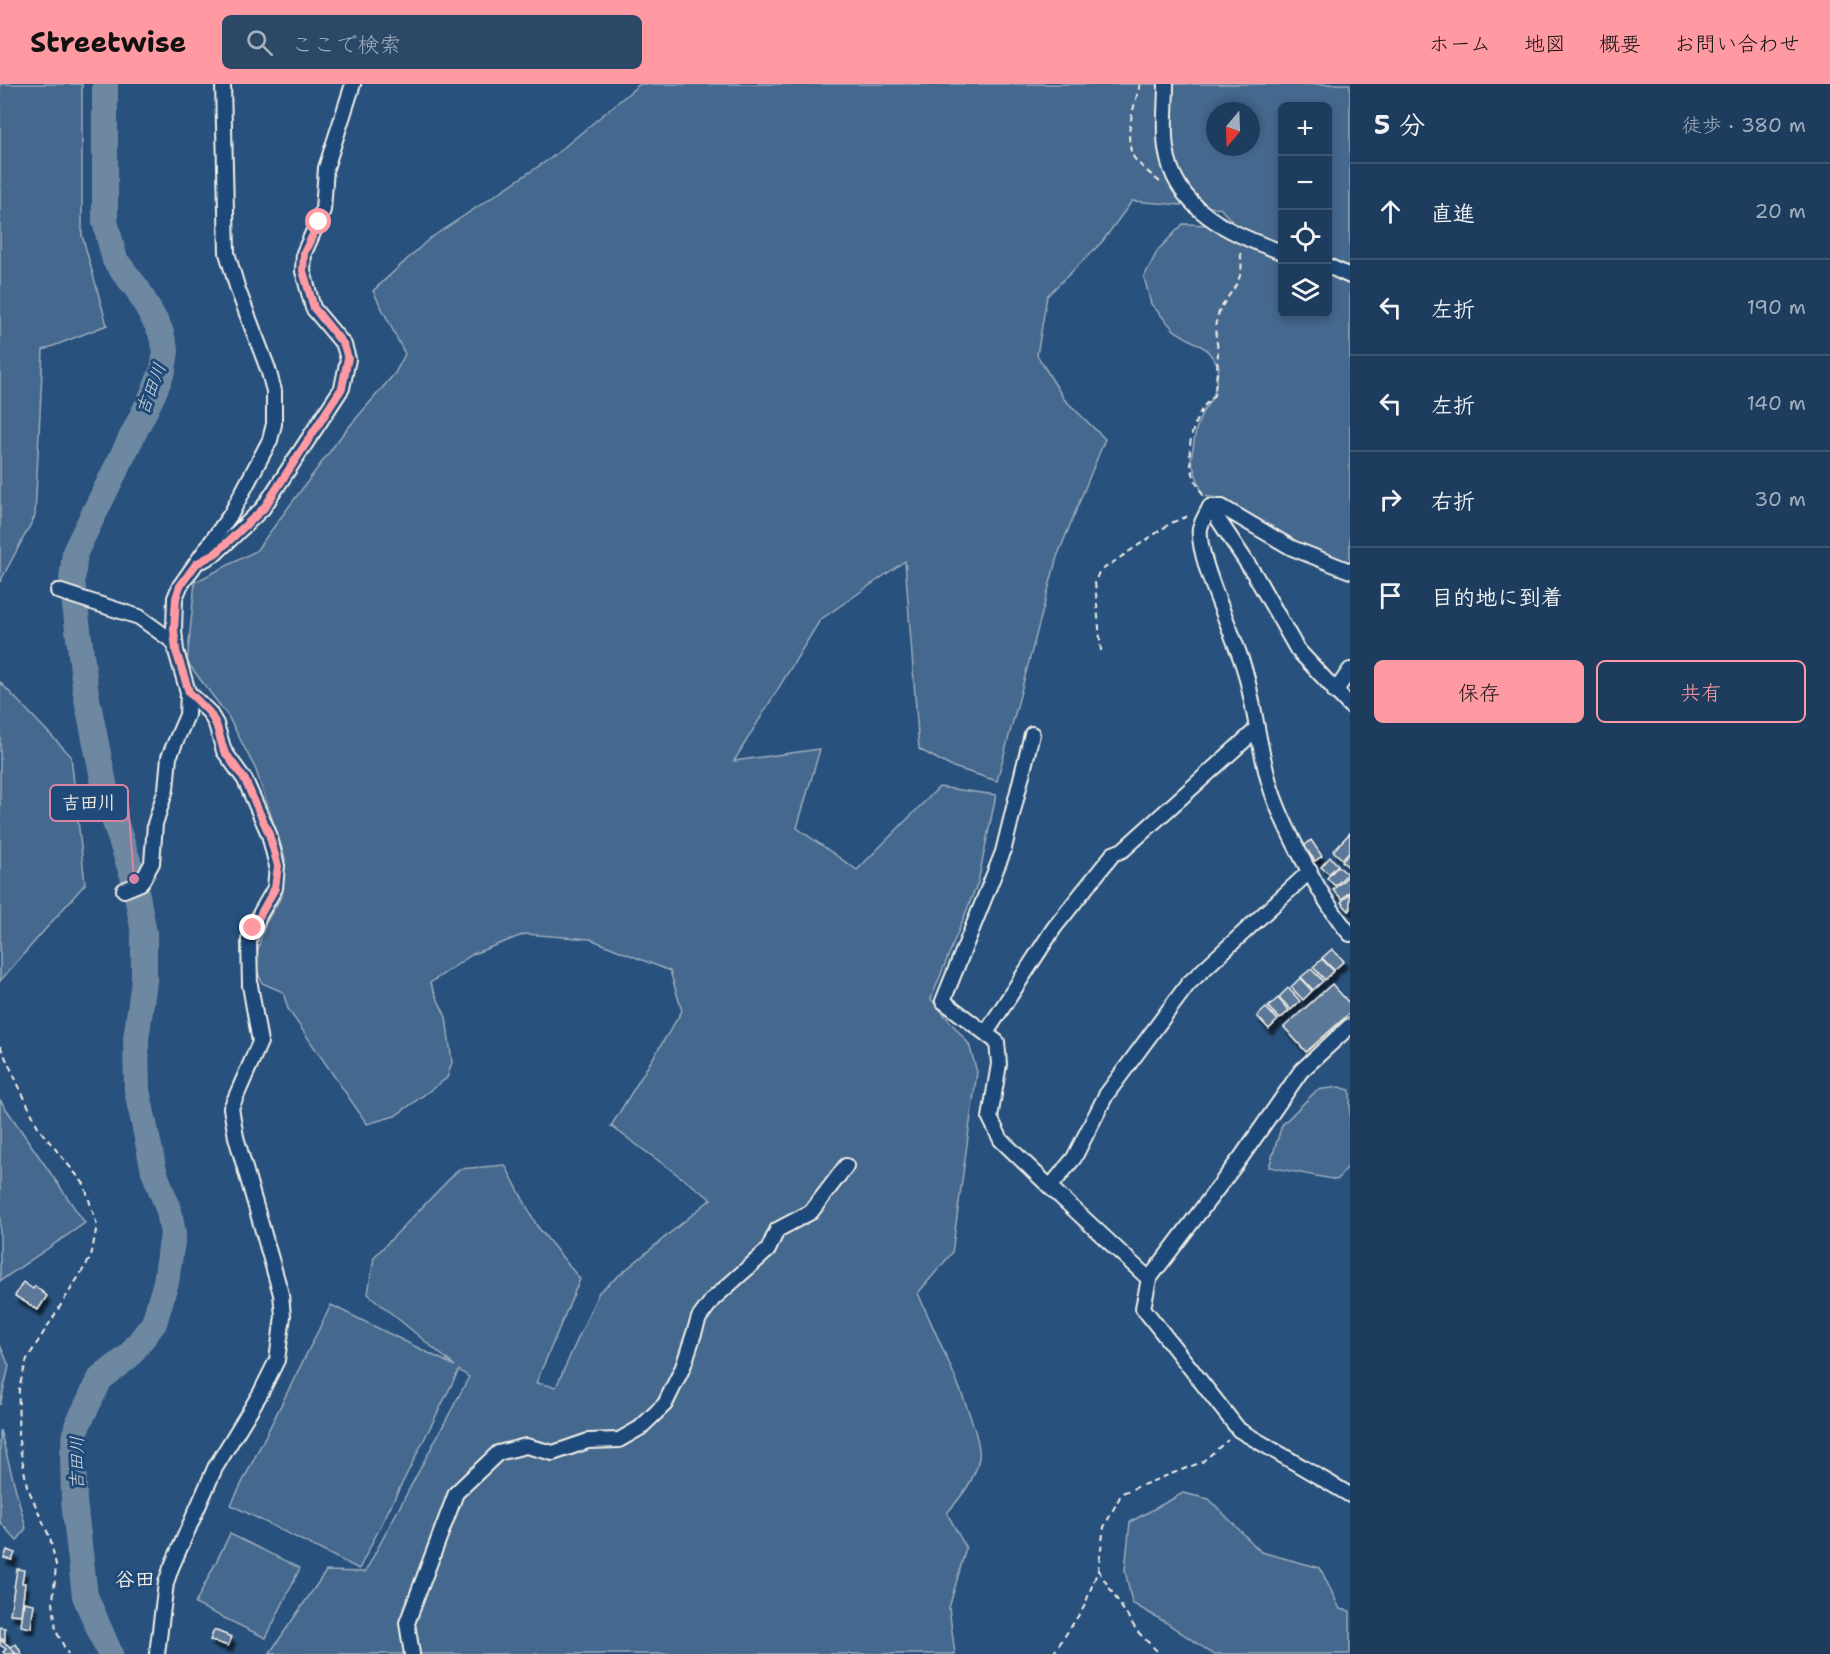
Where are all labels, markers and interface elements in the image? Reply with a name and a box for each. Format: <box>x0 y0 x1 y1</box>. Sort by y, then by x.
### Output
search box <box>222 15 642 69</box>
text: Streetwise <box>30 23 186 61</box>
icon: search <box>243 26 276 59</box>
text: ここで検索 <box>291 30 401 59</box>
text: ホーム <box>1429 30 1491 58</box>
text: 地図 <box>1524 30 1566 58</box>
text: 概要 <box>1599 30 1641 58</box>
text: お問い合わせ <box>1674 30 1800 58</box>
north arrow <box>1206 102 1260 156</box>
map controls <box>1278 102 1332 318</box>
button: + <box>1278 102 1332 156</box>
text: 5 分 <box>1374 107 1425 142</box>
text: 徒歩 · 380 m <box>1682 112 1806 138</box>
button: − <box>1278 156 1332 210</box>
icon: ahead <box>1374 195 1407 228</box>
text: 20 m <box>1755 198 1806 224</box>
text: 直進 <box>1431 199 1475 228</box>
route start <box>305 208 331 234</box>
button: locate <box>1278 210 1332 264</box>
button: layers <box>1278 264 1332 318</box>
icon: left <box>1374 291 1407 324</box>
text: 190 m <box>1747 294 1806 320</box>
text: 左折 <box>1431 295 1475 324</box>
water label: 吉田川 <box>130 359 172 419</box>
icon: left <box>1374 387 1407 420</box>
text: 140 m <box>1747 390 1806 416</box>
text: 左折 <box>1431 391 1475 420</box>
icon: right <box>1374 483 1407 516</box>
text: 30 m <box>1754 486 1806 512</box>
text: 右折 <box>1431 487 1475 516</box>
icon: arrive <box>1374 579 1407 612</box>
text: 目的地に到着 <box>1431 583 1563 612</box>
button: 保存 <box>1374 660 1584 723</box>
button: 共有 <box>1596 660 1806 723</box>
callout: 吉田川 <box>50 785 128 821</box>
text: 吉田川 <box>62 791 116 815</box>
route end <box>239 914 265 940</box>
water label: 吉田川 <box>65 1436 89 1490</box>
district label: 谷田 <box>115 1566 155 1592</box>

